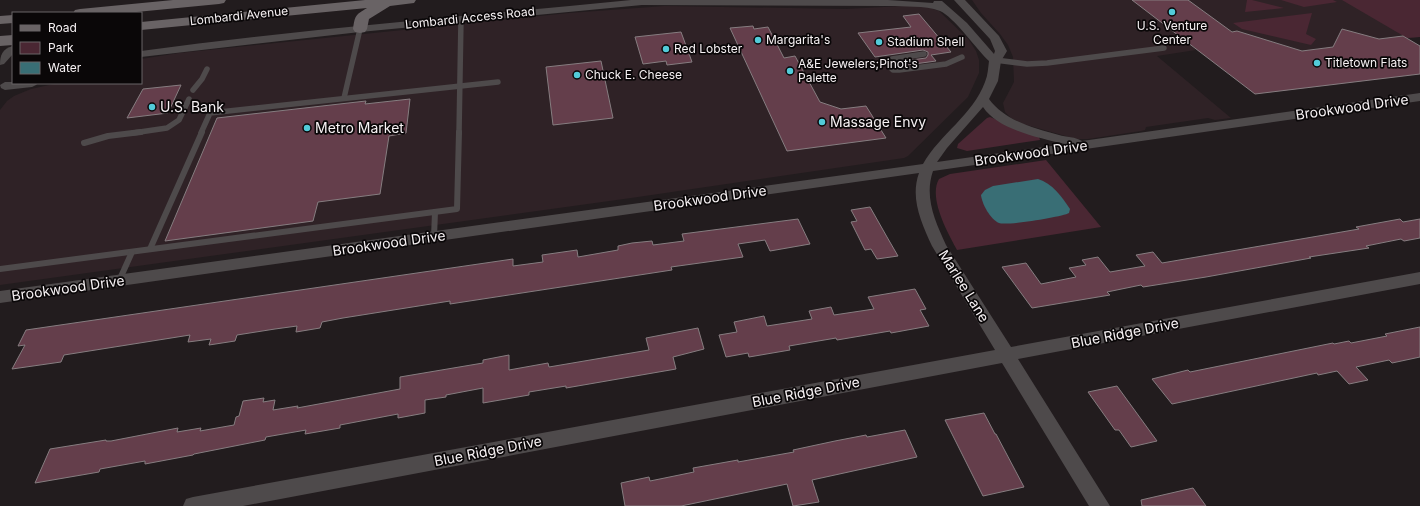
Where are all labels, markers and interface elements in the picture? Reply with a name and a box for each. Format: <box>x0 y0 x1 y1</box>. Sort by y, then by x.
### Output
street label: Lombardi Avenue <box>189 3 289 28</box>
street label: Lombardi Access Road <box>404 3 536 32</box>
marker: U.S. Venture Center <box>1167 7 1177 17</box>
legend <box>12 12 142 84</box>
place label: U.S. Venture Center <box>1137 18 1207 47</box>
text: Road <box>48 20 77 35</box>
place label: Margarita's <box>766 32 830 47</box>
place label: Stadium Shell <box>887 34 964 49</box>
marker: Margarita's <box>753 35 763 45</box>
marker: Stadium Shell <box>874 37 884 47</box>
text: Park <box>48 40 74 55</box>
place label: Red Lobster <box>674 41 743 56</box>
marker: Red Lobster <box>661 44 671 54</box>
place label: Titletown Flats <box>1325 55 1407 70</box>
place label: A&E Jewelers;Pinot's Palette <box>798 56 918 85</box>
marker: Titletown Flats <box>1312 58 1322 68</box>
text: Water <box>48 60 82 75</box>
marker: A&E Jewelers;Pinot's Palette <box>785 66 795 76</box>
place label: Chuck E. Cheese <box>585 67 682 82</box>
marker: Chuck E. Cheese <box>572 70 582 80</box>
street label: Brookwood Drive <box>1294 90 1410 123</box>
place label: U.S. Bank <box>160 98 224 115</box>
marker: U.S. Bank <box>147 102 157 112</box>
place label: Massage Envy <box>830 113 926 130</box>
marker: Massage Envy <box>817 117 827 127</box>
place label: Metro Market <box>315 119 404 136</box>
marker: Metro Market <box>302 123 312 133</box>
street label: Brookwood Drive <box>973 136 1089 169</box>
street label: Brookwood Drive <box>652 181 768 214</box>
street label: Brookwood Drive <box>331 226 447 259</box>
street label: Marlee Lane <box>936 247 993 325</box>
street label: Brookwood Drive <box>10 271 126 304</box>
street label: Blue Ridge Drive <box>1070 314 1180 351</box>
street label: Blue Ridge Drive <box>751 373 861 410</box>
street label: Blue Ridge Drive <box>433 432 543 469</box>

